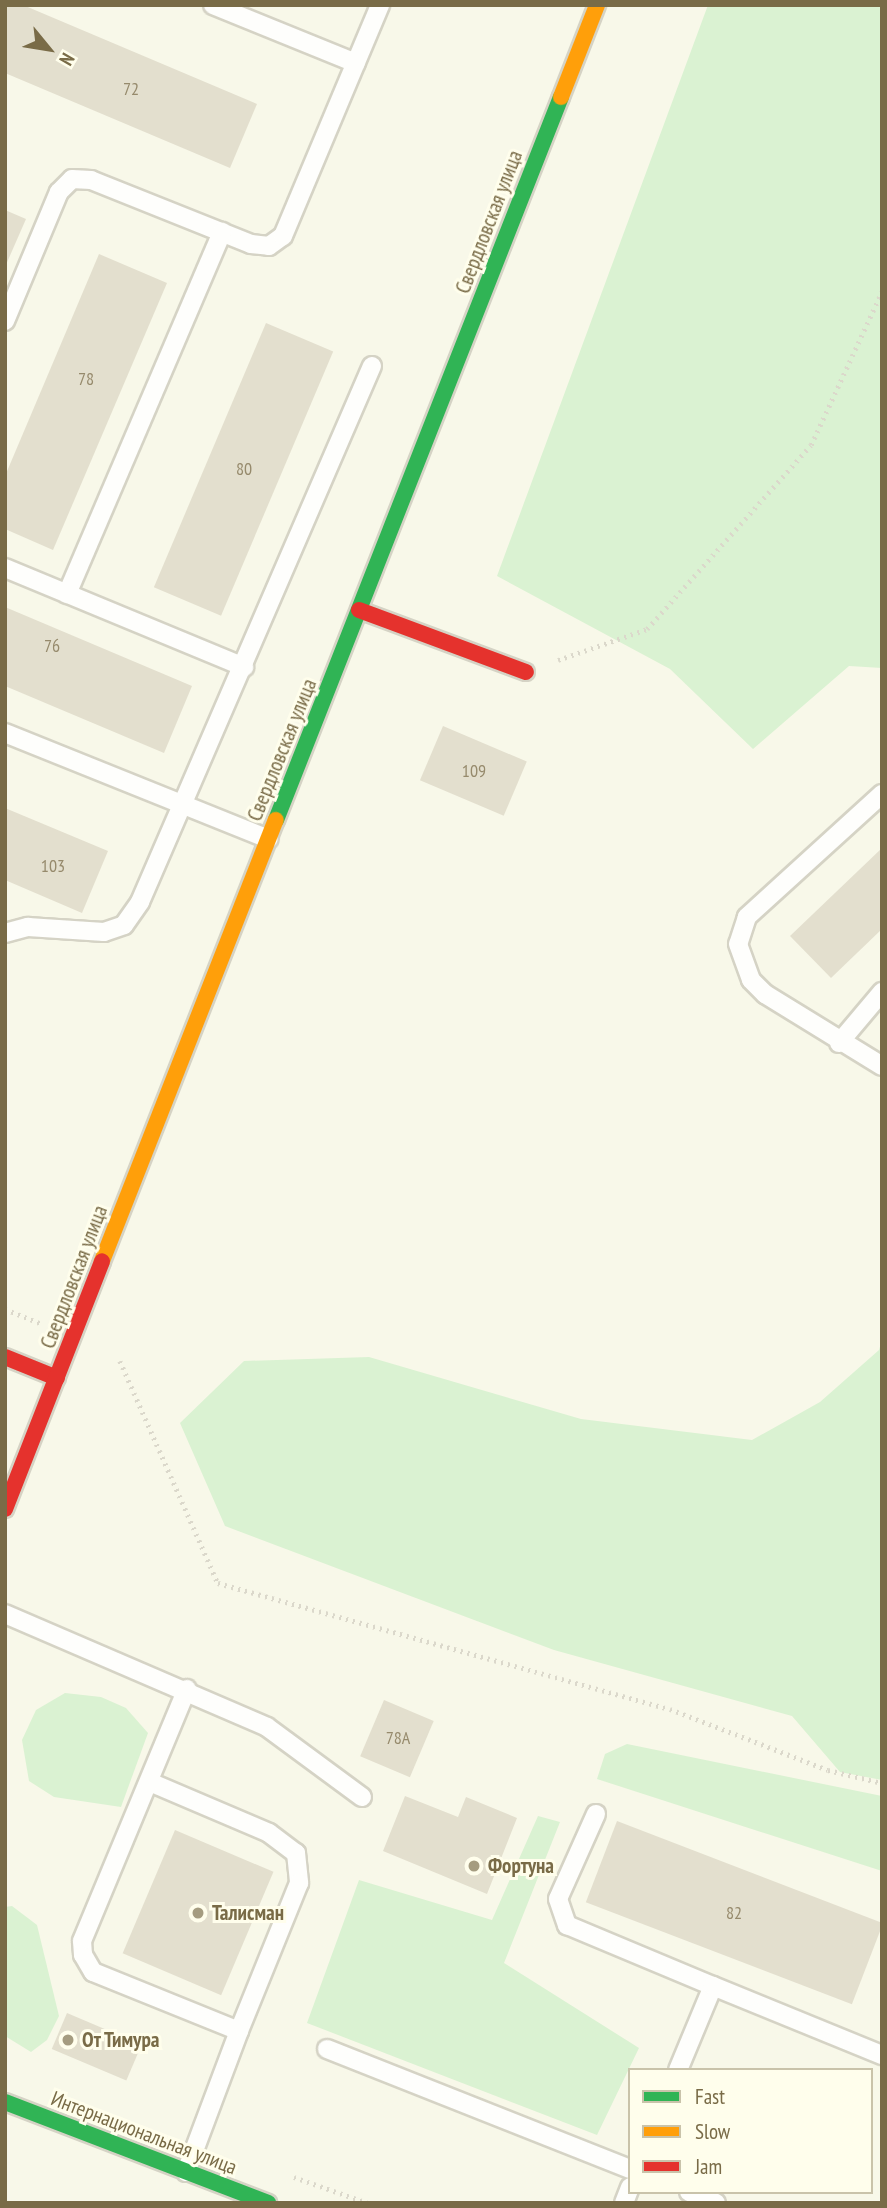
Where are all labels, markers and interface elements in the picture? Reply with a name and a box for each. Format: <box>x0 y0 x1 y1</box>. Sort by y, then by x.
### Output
north arrow <box>14 14 84 84</box>
text: N <box>54 49 80 70</box>
house number: 72 <box>123 78 139 100</box>
street label: Свердловская улица <box>450 147 528 297</box>
house number: 78 <box>78 368 94 390</box>
house number: 80 <box>236 458 252 480</box>
house number: 76 <box>44 635 60 657</box>
street label: Свердловская улица <box>242 675 322 825</box>
house number: 109 <box>462 760 486 782</box>
house number: 103 <box>41 855 65 877</box>
street label: Свердловская улица <box>35 1202 113 1352</box>
house number: 78А <box>386 1727 410 1749</box>
place label: Фортуна <box>488 1853 554 1879</box>
marker: Фортуна <box>466 1858 482 1874</box>
place label: Талисман <box>212 1900 284 1926</box>
house number: 82 <box>726 1902 742 1924</box>
marker: Талисман <box>190 1905 206 1921</box>
place label: От Тимура <box>82 2027 161 2053</box>
marker: От Тимура <box>60 2032 76 2048</box>
legend <box>628 2068 873 2194</box>
text: Fast <box>695 2083 725 2110</box>
street label: Интернациональная улица <box>48 2086 240 2180</box>
text: Slow <box>695 2118 730 2145</box>
text: Jam <box>695 2153 722 2180</box>

